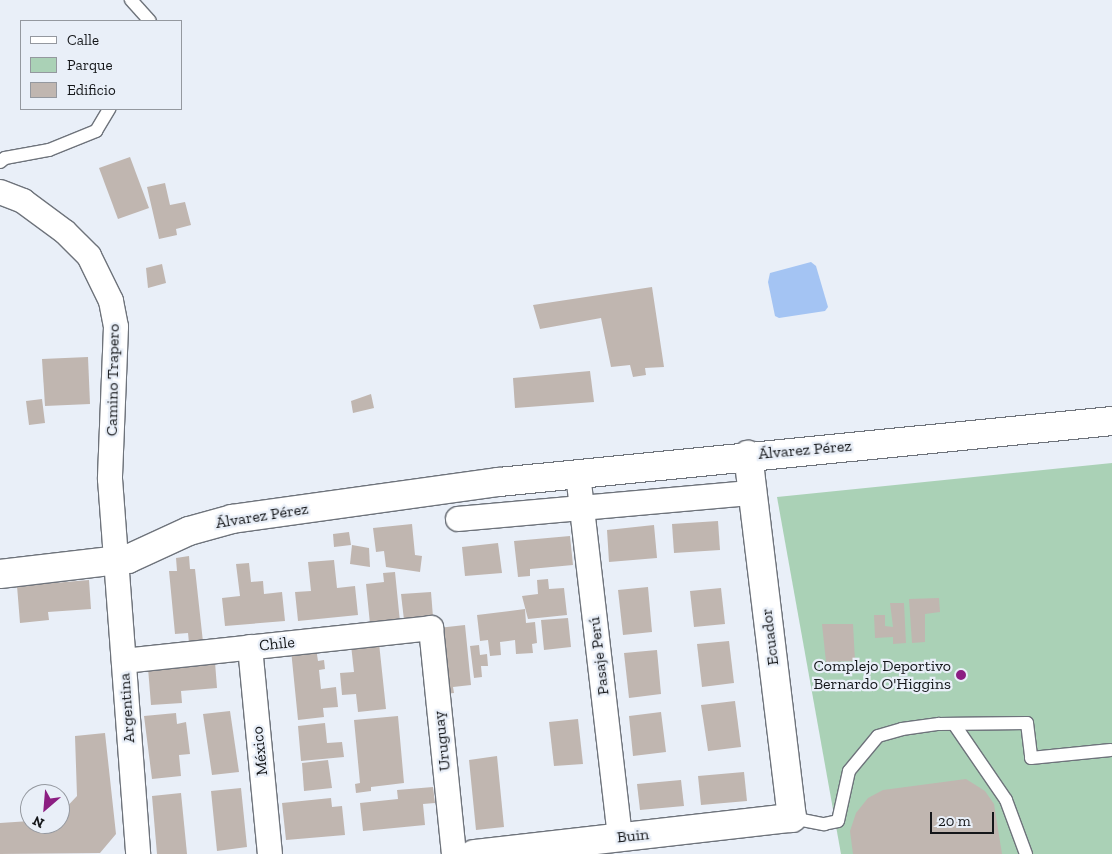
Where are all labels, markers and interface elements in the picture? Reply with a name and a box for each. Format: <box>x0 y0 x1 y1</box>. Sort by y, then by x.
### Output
legend <box>20 20 182 110</box>
text: Calle <box>67 31 99 49</box>
text: Parque <box>67 56 113 74</box>
text: Edificio <box>67 81 116 99</box>
street label: Camino Trapero <box>102 323 124 437</box>
street label: Álvarez Pérez <box>758 436 852 464</box>
street label: Álvarez Pérez <box>214 499 310 533</box>
street label: Ecuador <box>757 607 783 667</box>
street label: Pasaje Perú <box>585 616 613 696</box>
street label: Chile <box>258 633 296 655</box>
place label: Complejo Deportivo Bernardo O'Higgins <box>813 656 951 694</box>
marker: Complejo Deportivo Bernardo O'Higgins <box>955 669 967 681</box>
street label: Argentina <box>115 672 139 744</box>
street label: Uruguay <box>429 710 455 772</box>
street label: México <box>248 725 272 777</box>
north arrow <box>20 784 70 834</box>
scale bar <box>932 802 996 834</box>
text: N <box>30 812 47 832</box>
text: 20 m <box>938 812 971 830</box>
street label: Buin <box>616 825 650 847</box>

